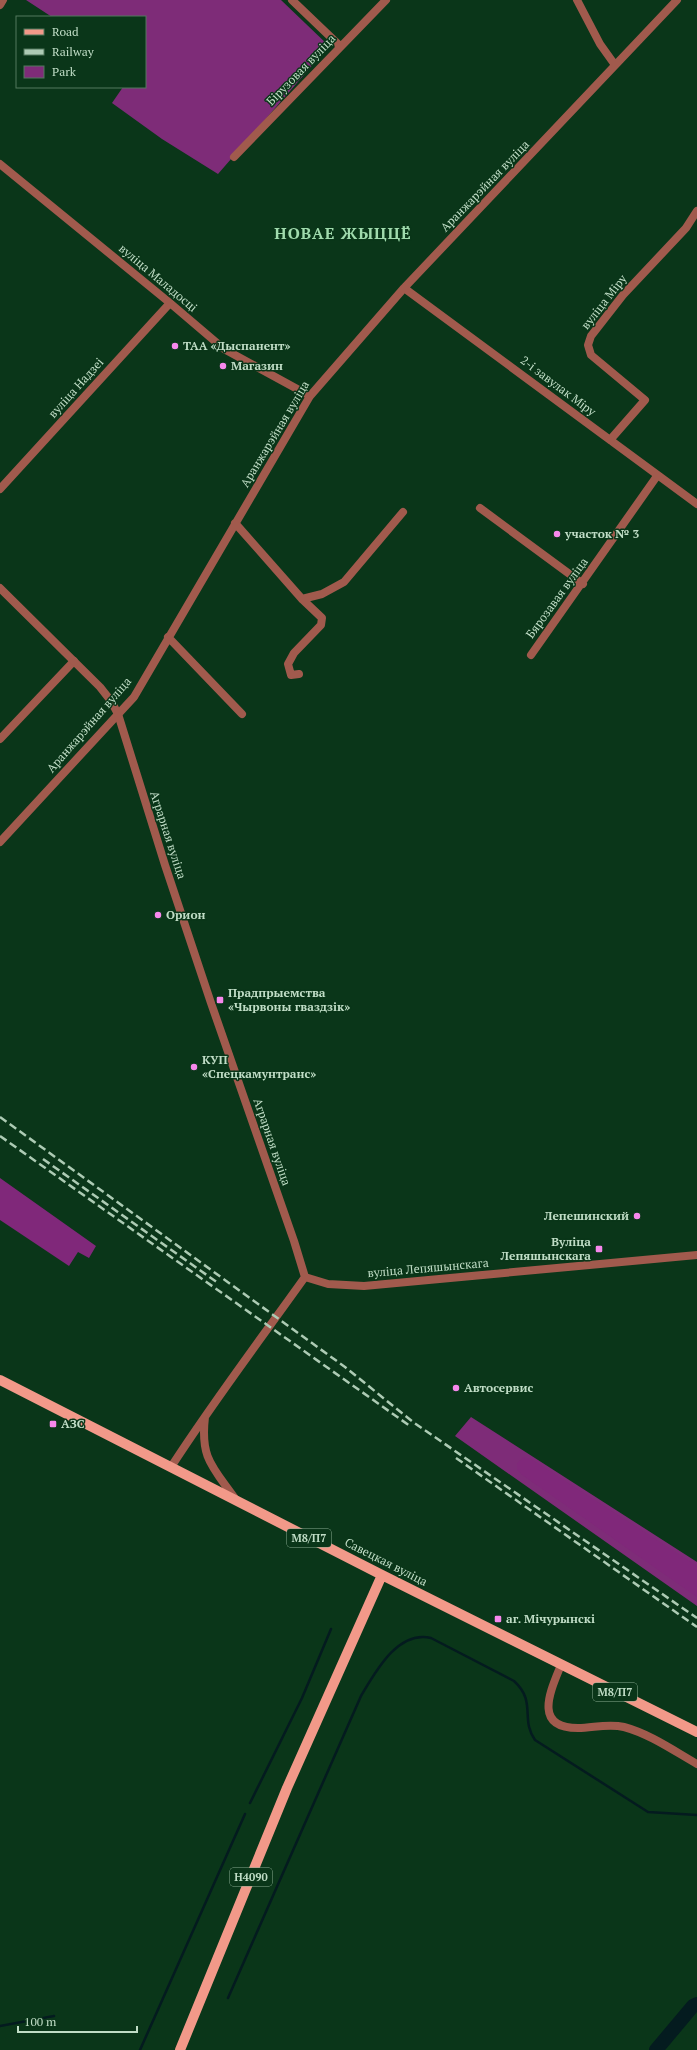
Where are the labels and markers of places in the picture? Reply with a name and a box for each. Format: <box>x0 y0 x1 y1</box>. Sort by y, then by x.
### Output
place label: ТАА «Дыспанент» <box>183 338 291 353</box>
marker: ТАА «Дыспанент» <box>170 341 180 351</box>
place label: Магазин <box>231 358 283 373</box>
marker: Магазин <box>218 361 228 371</box>
place label: участок № 3 <box>564 526 640 541</box>
marker: участок № 3 <box>552 529 562 539</box>
place label: Орион <box>166 907 206 922</box>
marker: Орион <box>153 910 163 920</box>
place label: Прадпрыемства «Чырвоны гваздзік» <box>228 985 350 1014</box>
marker: Прадпрыемства «Чырвоны гваздзік» <box>215 995 225 1005</box>
place label: КУП «Спецкамунтранс» <box>202 1052 316 1081</box>
marker: КУП «Спецкамунтранс» <box>189 1062 199 1072</box>
place label: Лепешинский <box>543 1208 629 1223</box>
marker: Лепешинский <box>632 1211 642 1221</box>
place label: Вуліца Лепяшынскага <box>500 1234 591 1263</box>
marker: Вуліца Лепяшынскага <box>594 1244 604 1254</box>
place label: Автосервис <box>464 1380 533 1395</box>
marker: Автосервис <box>451 1383 461 1393</box>
place label: АЗС <box>61 1416 85 1431</box>
marker: АЗС <box>48 1419 58 1429</box>
place label: аг. Мічурынскі <box>506 1611 595 1626</box>
marker: аг. Мічурынскі <box>493 1614 503 1624</box>

